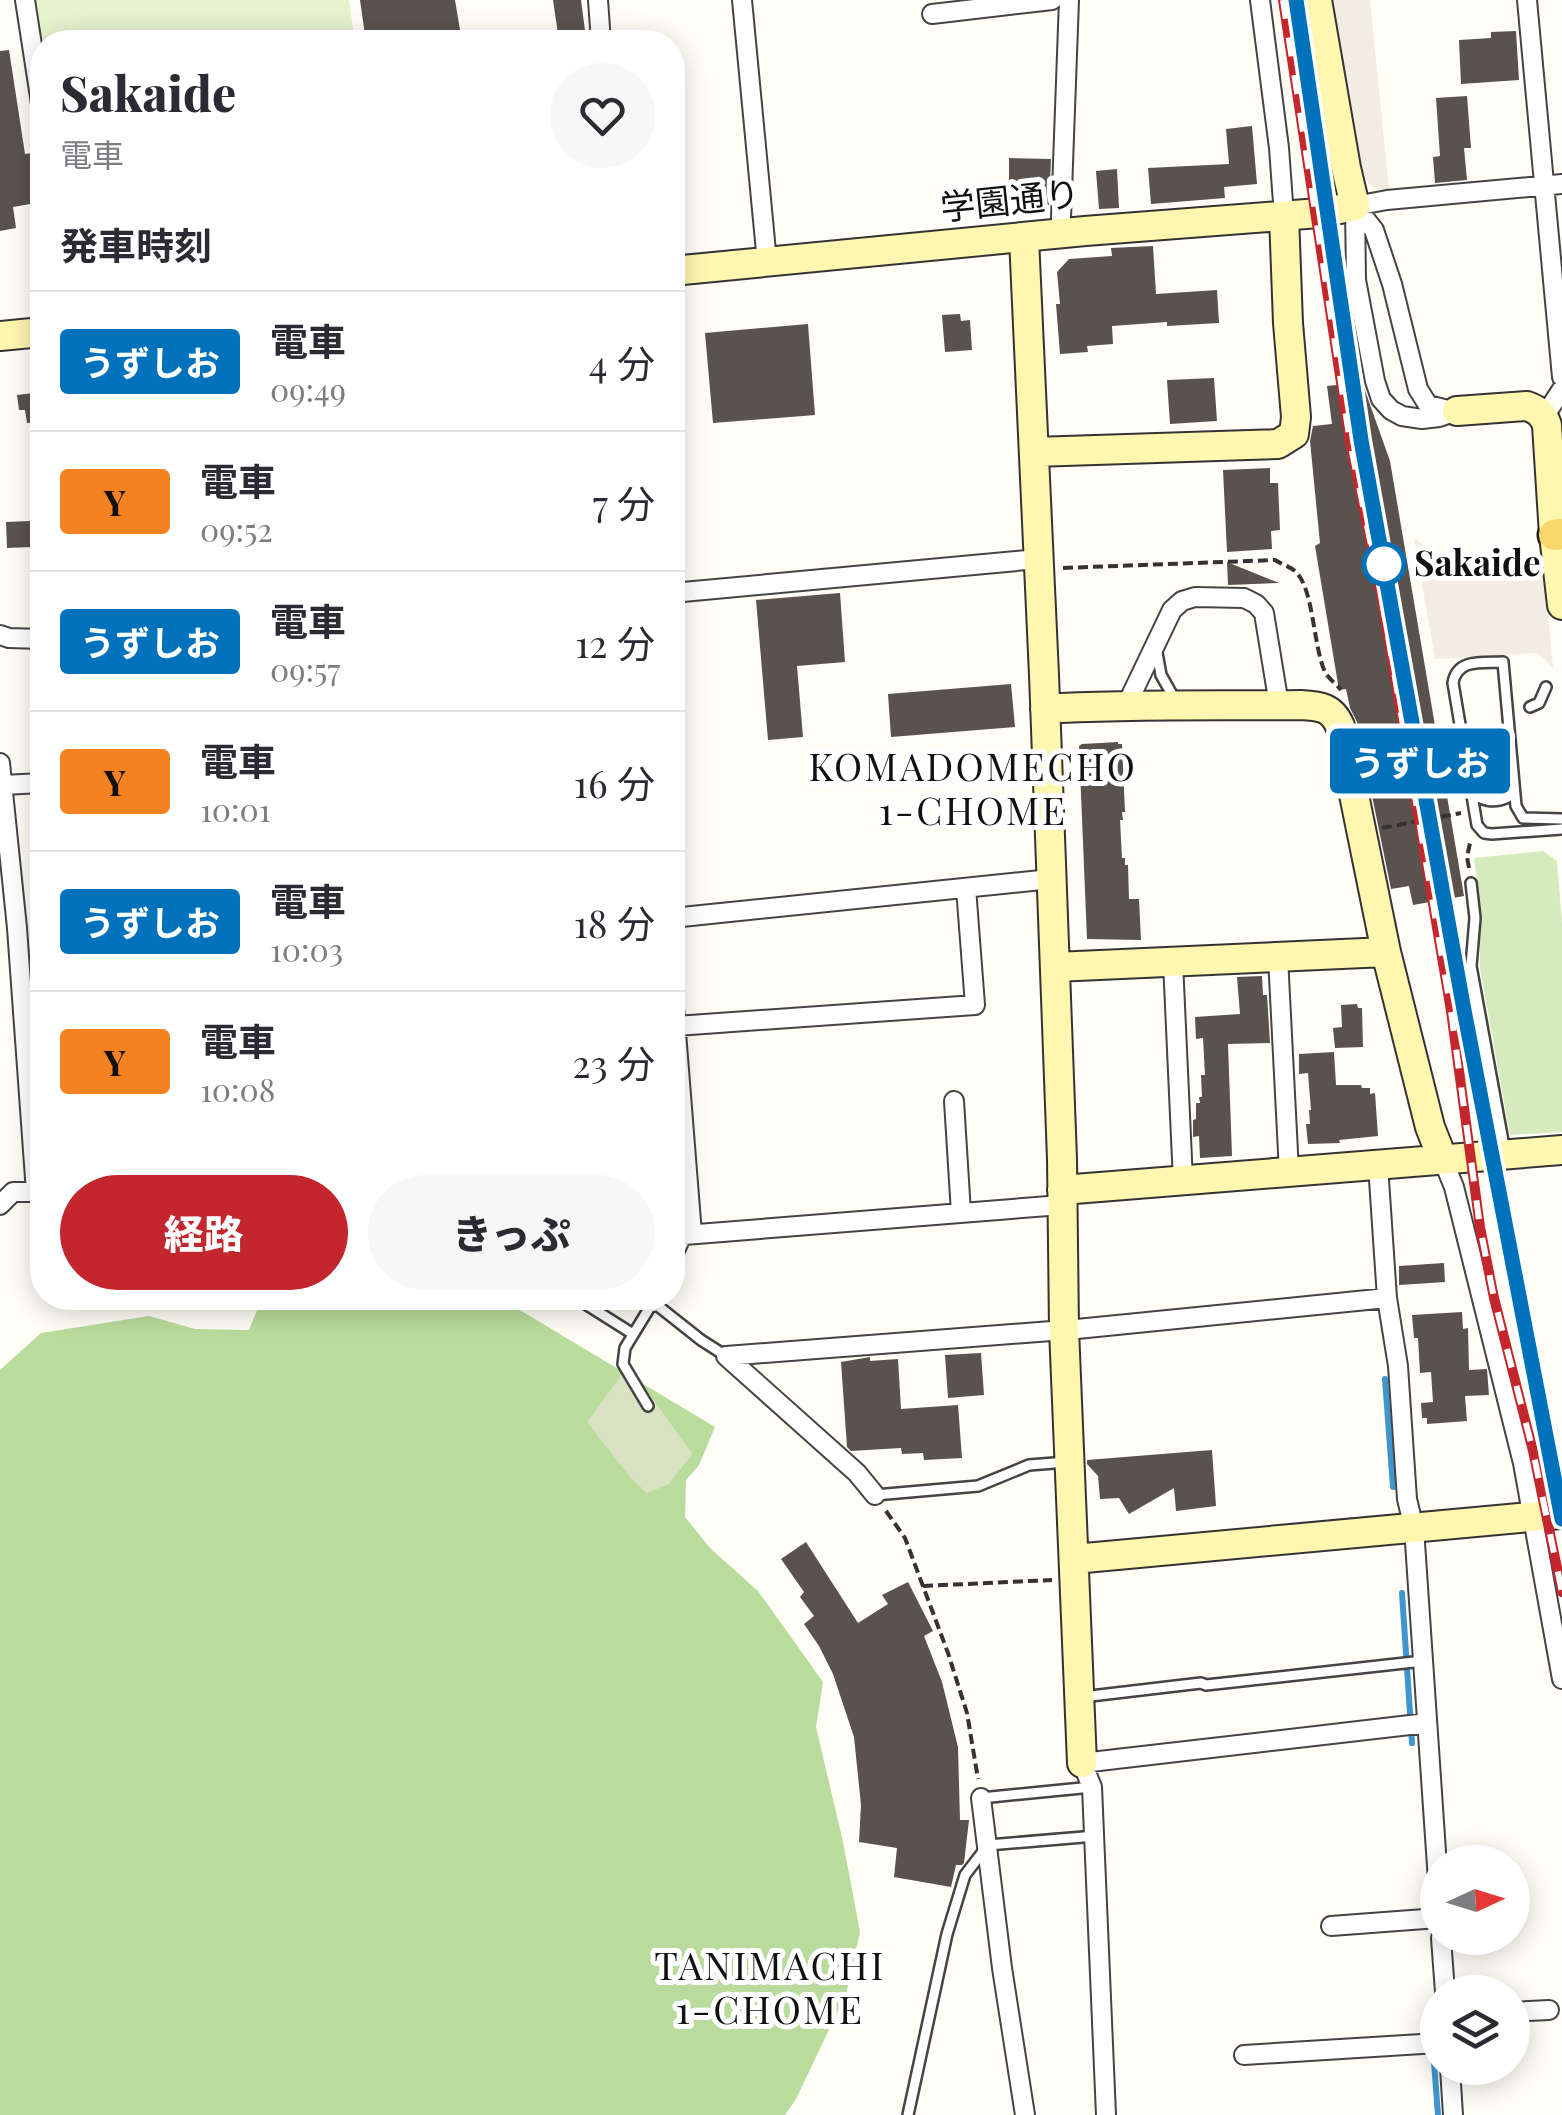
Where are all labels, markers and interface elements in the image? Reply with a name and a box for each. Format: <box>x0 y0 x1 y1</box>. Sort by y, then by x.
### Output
text: Sakaide <box>60 60 236 124</box>
button: heart <box>550 63 655 168</box>
text: 電車 <box>60 132 124 175</box>
street label: 学園通り <box>938 168 1082 229</box>
text: 発車時刻 <box>60 219 212 270</box>
text: 電車 <box>270 315 346 366</box>
text: 4 分 <box>589 337 655 388</box>
text: うずしお <box>80 338 220 385</box>
text: 09:49 <box>270 367 346 410</box>
text: 電車 <box>200 455 276 506</box>
text: 7 分 <box>593 477 655 528</box>
text: Y <box>104 478 126 525</box>
text: 09:52 <box>200 507 273 550</box>
place label: Sakaide <box>1414 538 1541 585</box>
marker: Sakaide <box>1363 543 1405 585</box>
text: 電車 <box>270 595 346 646</box>
text: 12 分 <box>575 617 655 668</box>
text: うずしお <box>80 618 220 665</box>
text: 09:57 <box>270 647 340 690</box>
line badge: うずしお <box>1350 728 1490 794</box>
text: 電車 <box>200 735 276 786</box>
text: うずしお <box>1350 738 1490 785</box>
district label: KOMADOMECHO 1-CHOME <box>809 740 1137 835</box>
text: 16 分 <box>574 757 655 808</box>
text: Y <box>104 758 126 805</box>
text: 10:01 <box>200 787 271 830</box>
text: 電車 <box>270 875 346 926</box>
text: 18 分 <box>574 897 655 948</box>
text: うずしお <box>80 898 220 945</box>
text: 10:03 <box>270 927 343 970</box>
text: 電車 <box>200 1015 276 1066</box>
text: 23 分 <box>572 1037 655 1088</box>
text: Y <box>104 1038 126 1085</box>
text: 10:08 <box>200 1067 275 1110</box>
button: 経路 <box>60 1175 348 1290</box>
button: きっぷ <box>368 1175 655 1290</box>
north arrow <box>1420 1845 1530 1955</box>
map controls <box>1420 1845 1530 2085</box>
district label: TANIMACHI 1-CHOME <box>654 1939 886 2034</box>
button: layers <box>1420 1975 1530 2085</box>

